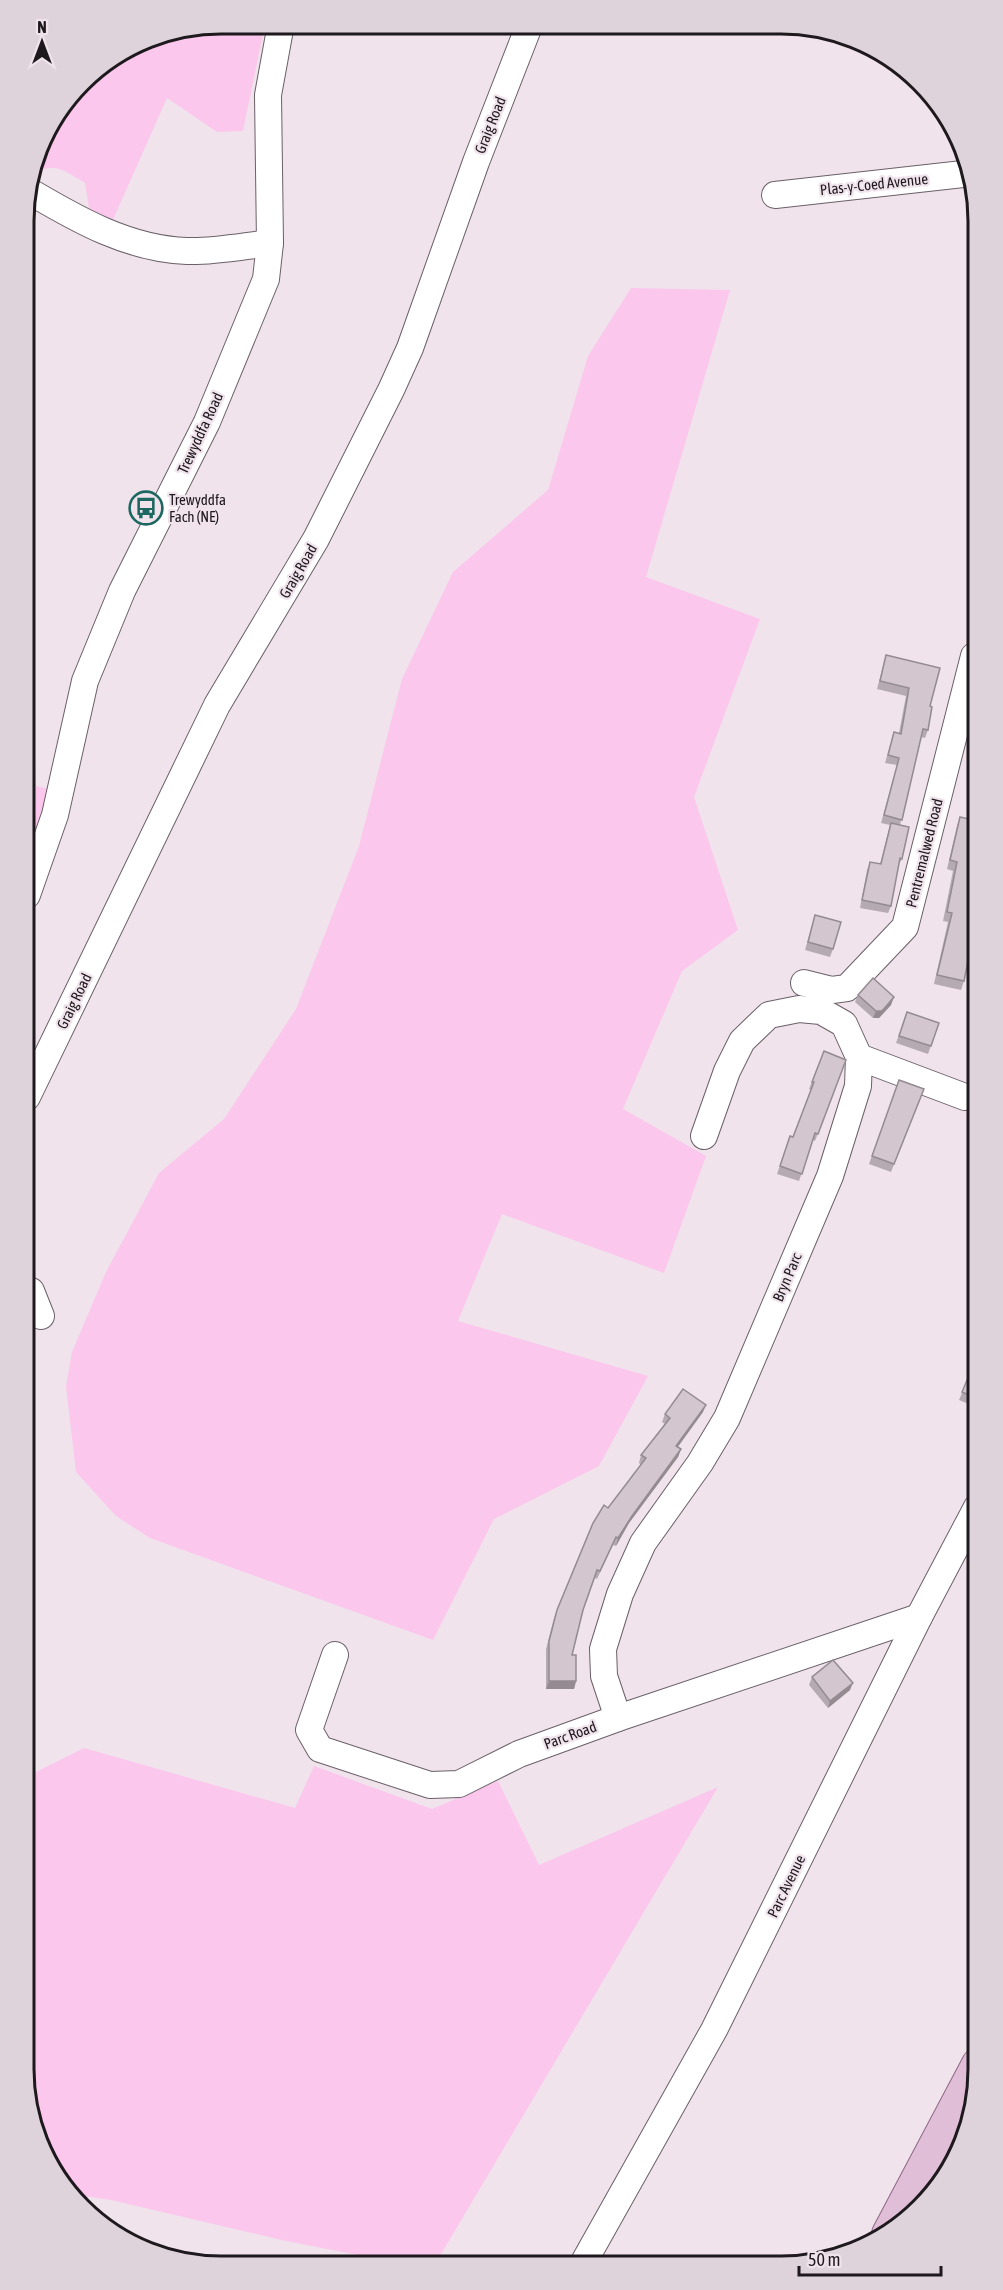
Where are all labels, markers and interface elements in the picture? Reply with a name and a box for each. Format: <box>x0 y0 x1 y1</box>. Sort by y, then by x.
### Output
north arrow <box>12 12 72 72</box>
text: N <box>37 18 47 36</box>
street label: Graig Road <box>471 94 509 156</box>
street label: Plas-y-Coed Avenue <box>819 170 929 198</box>
street label: Trewyddfa Road <box>174 390 226 476</box>
bus stop icon: Trewyddfa Fach (NE) <box>128 490 164 526</box>
place label: Trewyddfa Fach (NE) <box>169 491 226 525</box>
street label: Graig Road <box>276 541 320 601</box>
street label: Pentremalwed Road <box>902 797 946 909</box>
street label: Graig Road <box>53 970 95 1032</box>
street label: Bryn Parc <box>769 1250 805 1304</box>
street label: Parc Road <box>541 1718 599 1752</box>
street label: Parc Avenue <box>764 1852 809 1920</box>
scale bar <box>799 2239 942 2277</box>
text: 50 m <box>808 2249 840 2270</box>

